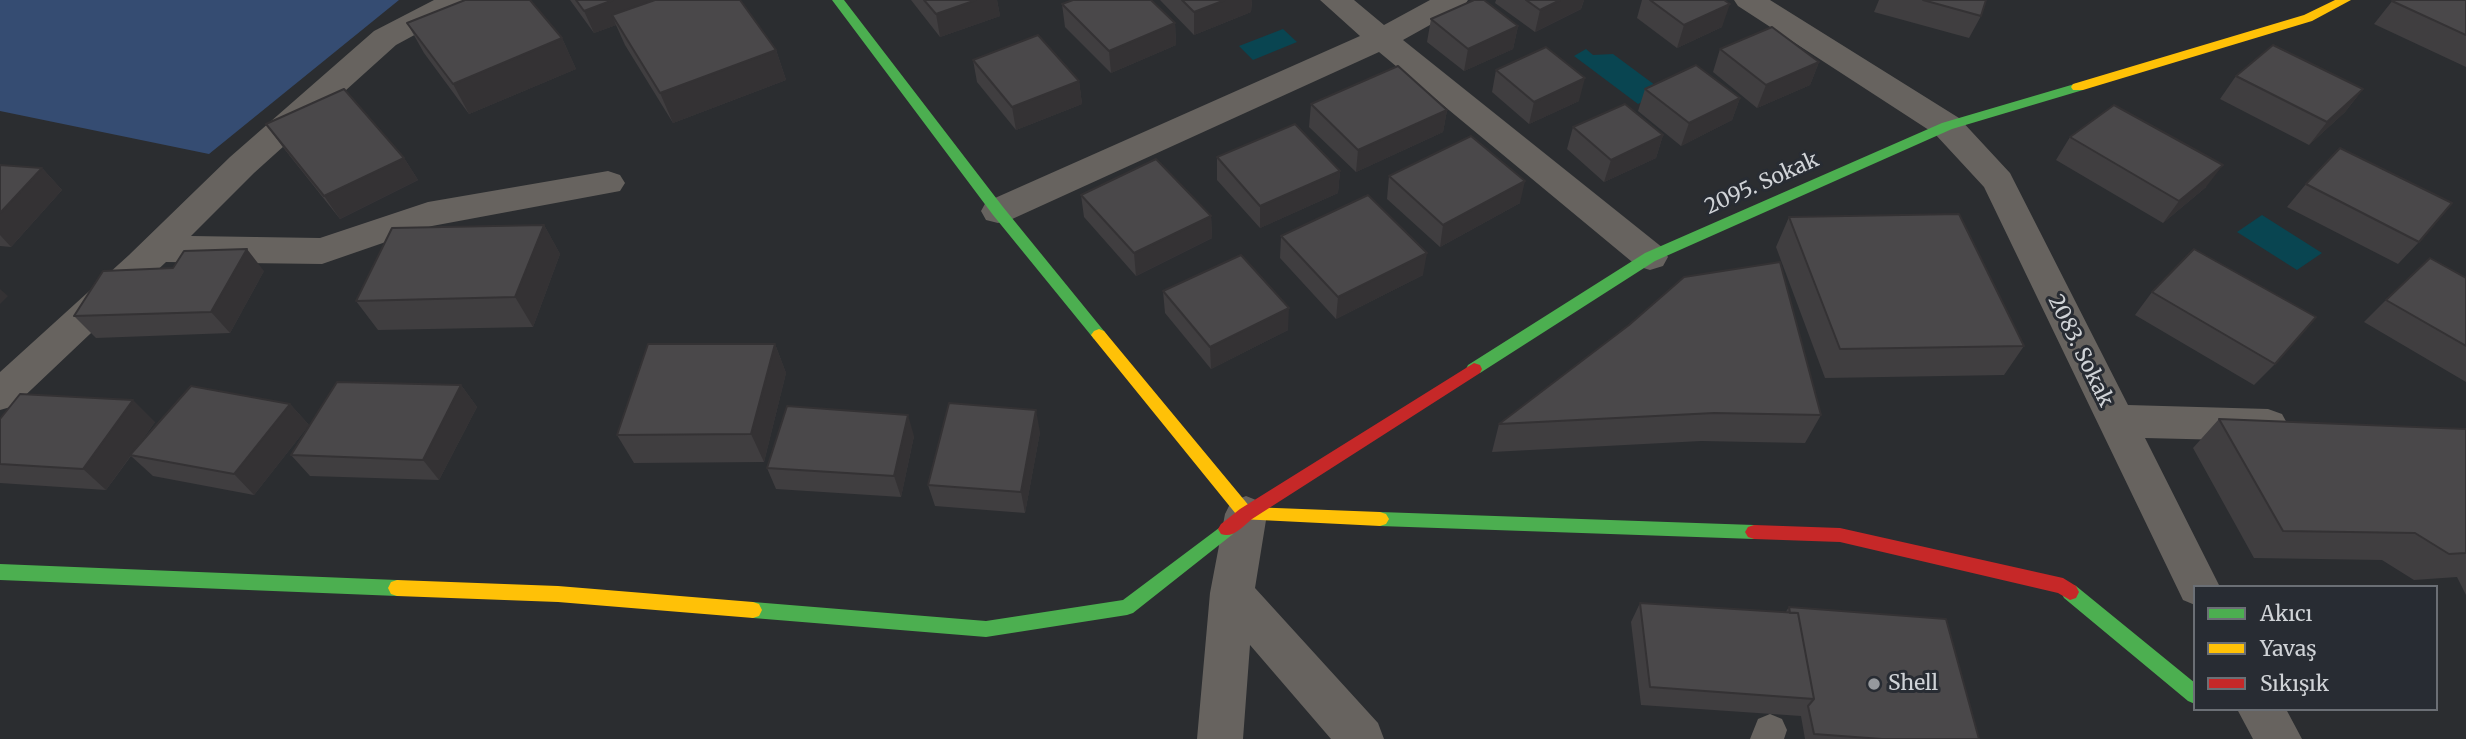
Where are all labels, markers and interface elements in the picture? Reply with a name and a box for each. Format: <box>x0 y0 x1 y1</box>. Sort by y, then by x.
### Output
street label: 2095. Sokak <box>1701 148 1823 220</box>
street label: 2083. Sokak <box>2042 291 2118 411</box>
legend <box>2193 585 2438 711</box>
text: Akıcı <box>2260 600 2312 627</box>
text: Yavaş <box>2260 635 2317 662</box>
text: Sıkışık <box>2260 670 2329 697</box>
place label: Shell <box>1888 671 1938 697</box>
marker: Shell <box>1866 676 1882 692</box>

